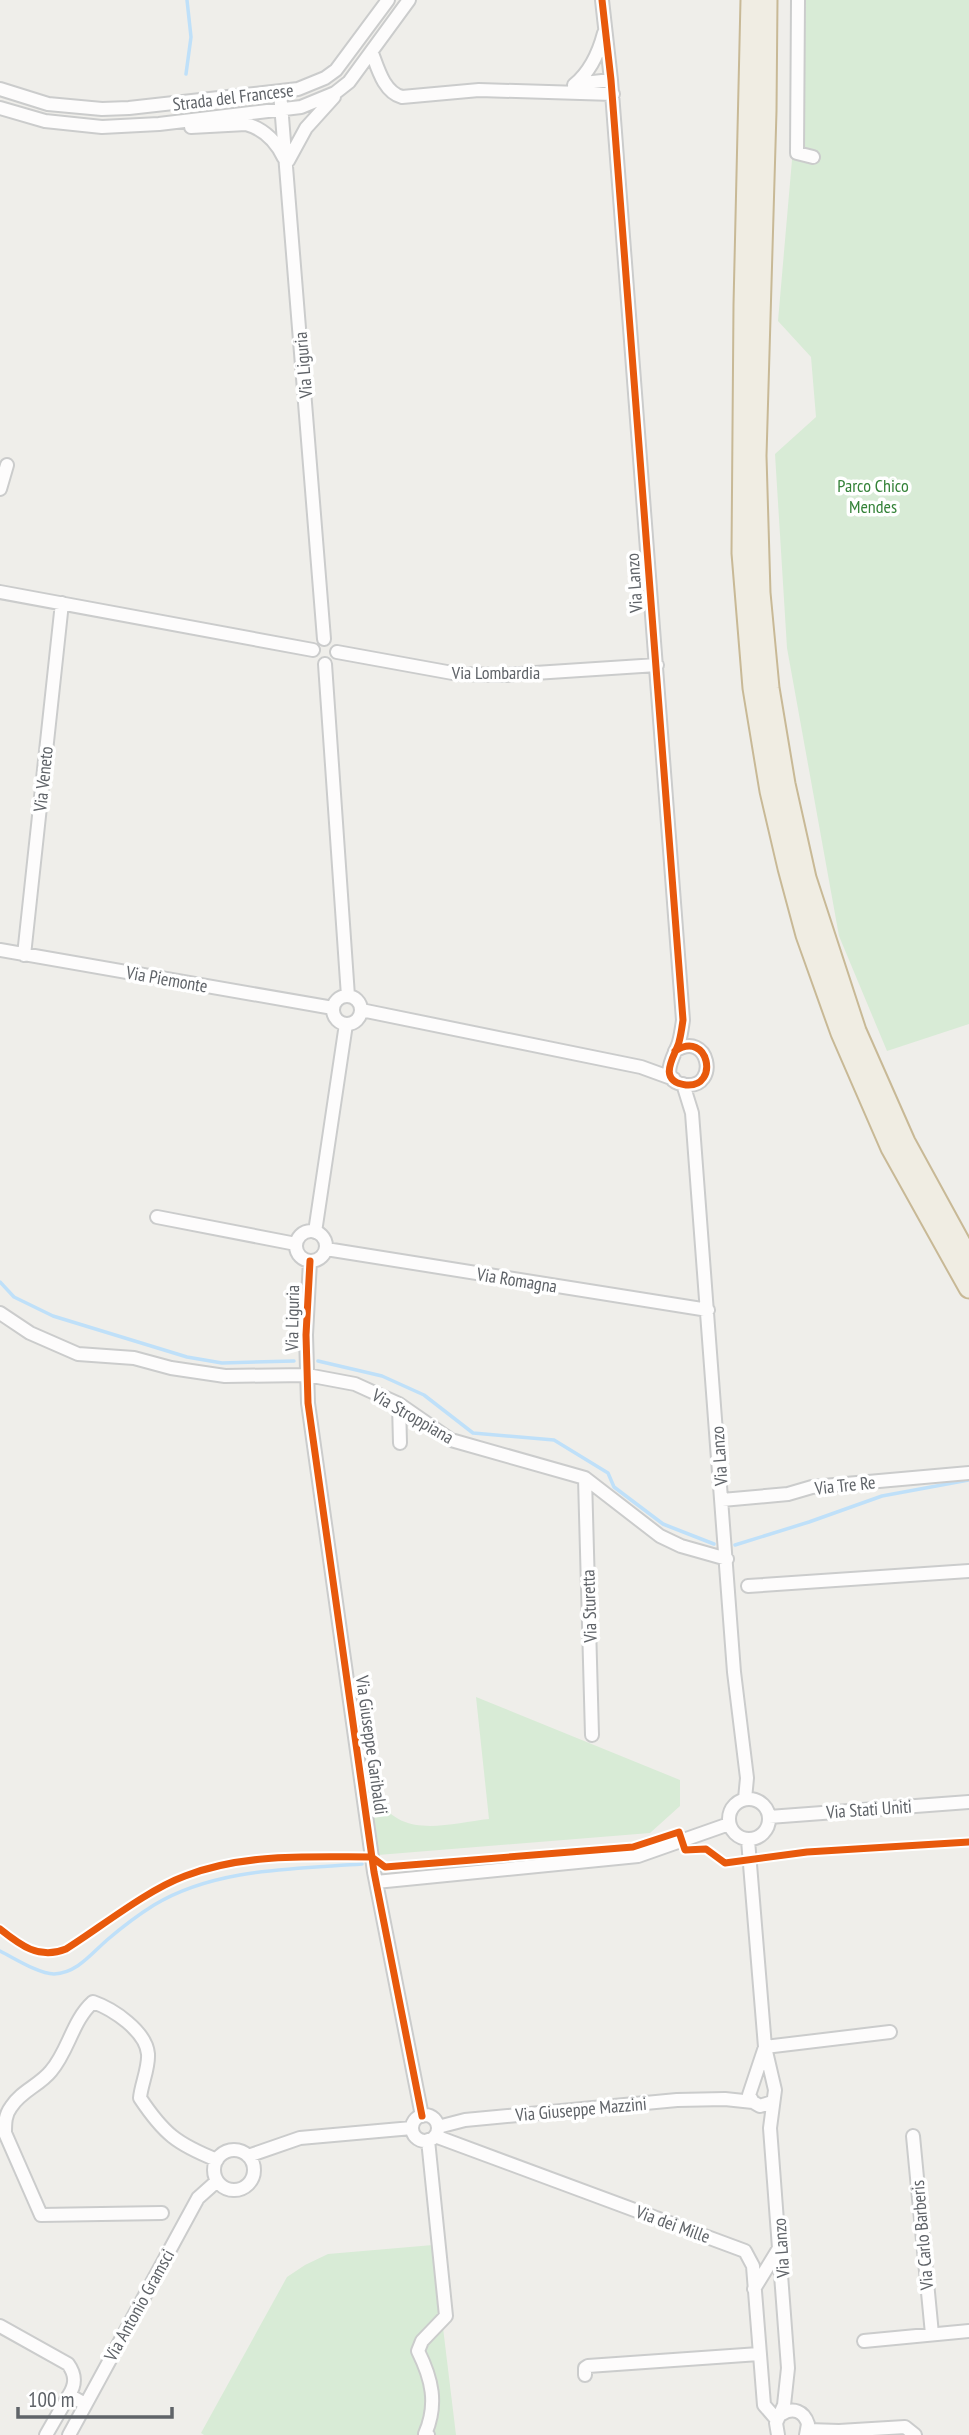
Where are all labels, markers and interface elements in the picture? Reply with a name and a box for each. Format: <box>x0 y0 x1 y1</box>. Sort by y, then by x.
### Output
street label: Strada del Francese <box>171 78 295 116</box>
street label: Via Liguria <box>289 331 317 400</box>
park label: Parco Chico Mendes <box>837 474 909 518</box>
street label: Via Lanzo <box>620 552 648 615</box>
street label: Via Lombardia <box>451 661 540 684</box>
street label: Via Veneto <box>28 745 58 814</box>
street label: Via Piemonte <box>123 960 210 997</box>
street label: Via Romagna <box>474 1262 559 1298</box>
street label: Via Liguria <box>280 1285 304 1352</box>
street label: Via Stroppiana <box>367 1383 458 1449</box>
street label: Via Lanzo <box>705 1425 733 1488</box>
street label: Via Tre Re <box>813 1470 876 1500</box>
street label: Via Sturetta <box>576 1569 602 1644</box>
street label: Via Giuseppe Garibaldi <box>351 1673 393 1816</box>
street label: Via Stati Uniti <box>824 1795 913 1824</box>
street label: Via Giuseppe Mazzini <box>513 2092 648 2126</box>
street label: Via Carlo Barberis <box>906 2179 938 2292</box>
street label: Via dei Mille <box>632 2200 713 2248</box>
street label: Via Lanzo <box>767 2217 795 2280</box>
street label: Via Antonio Gramsci <box>98 2245 179 2366</box>
scale bar <box>18 2376 172 2420</box>
text: 100 m <box>28 2386 74 2413</box>

